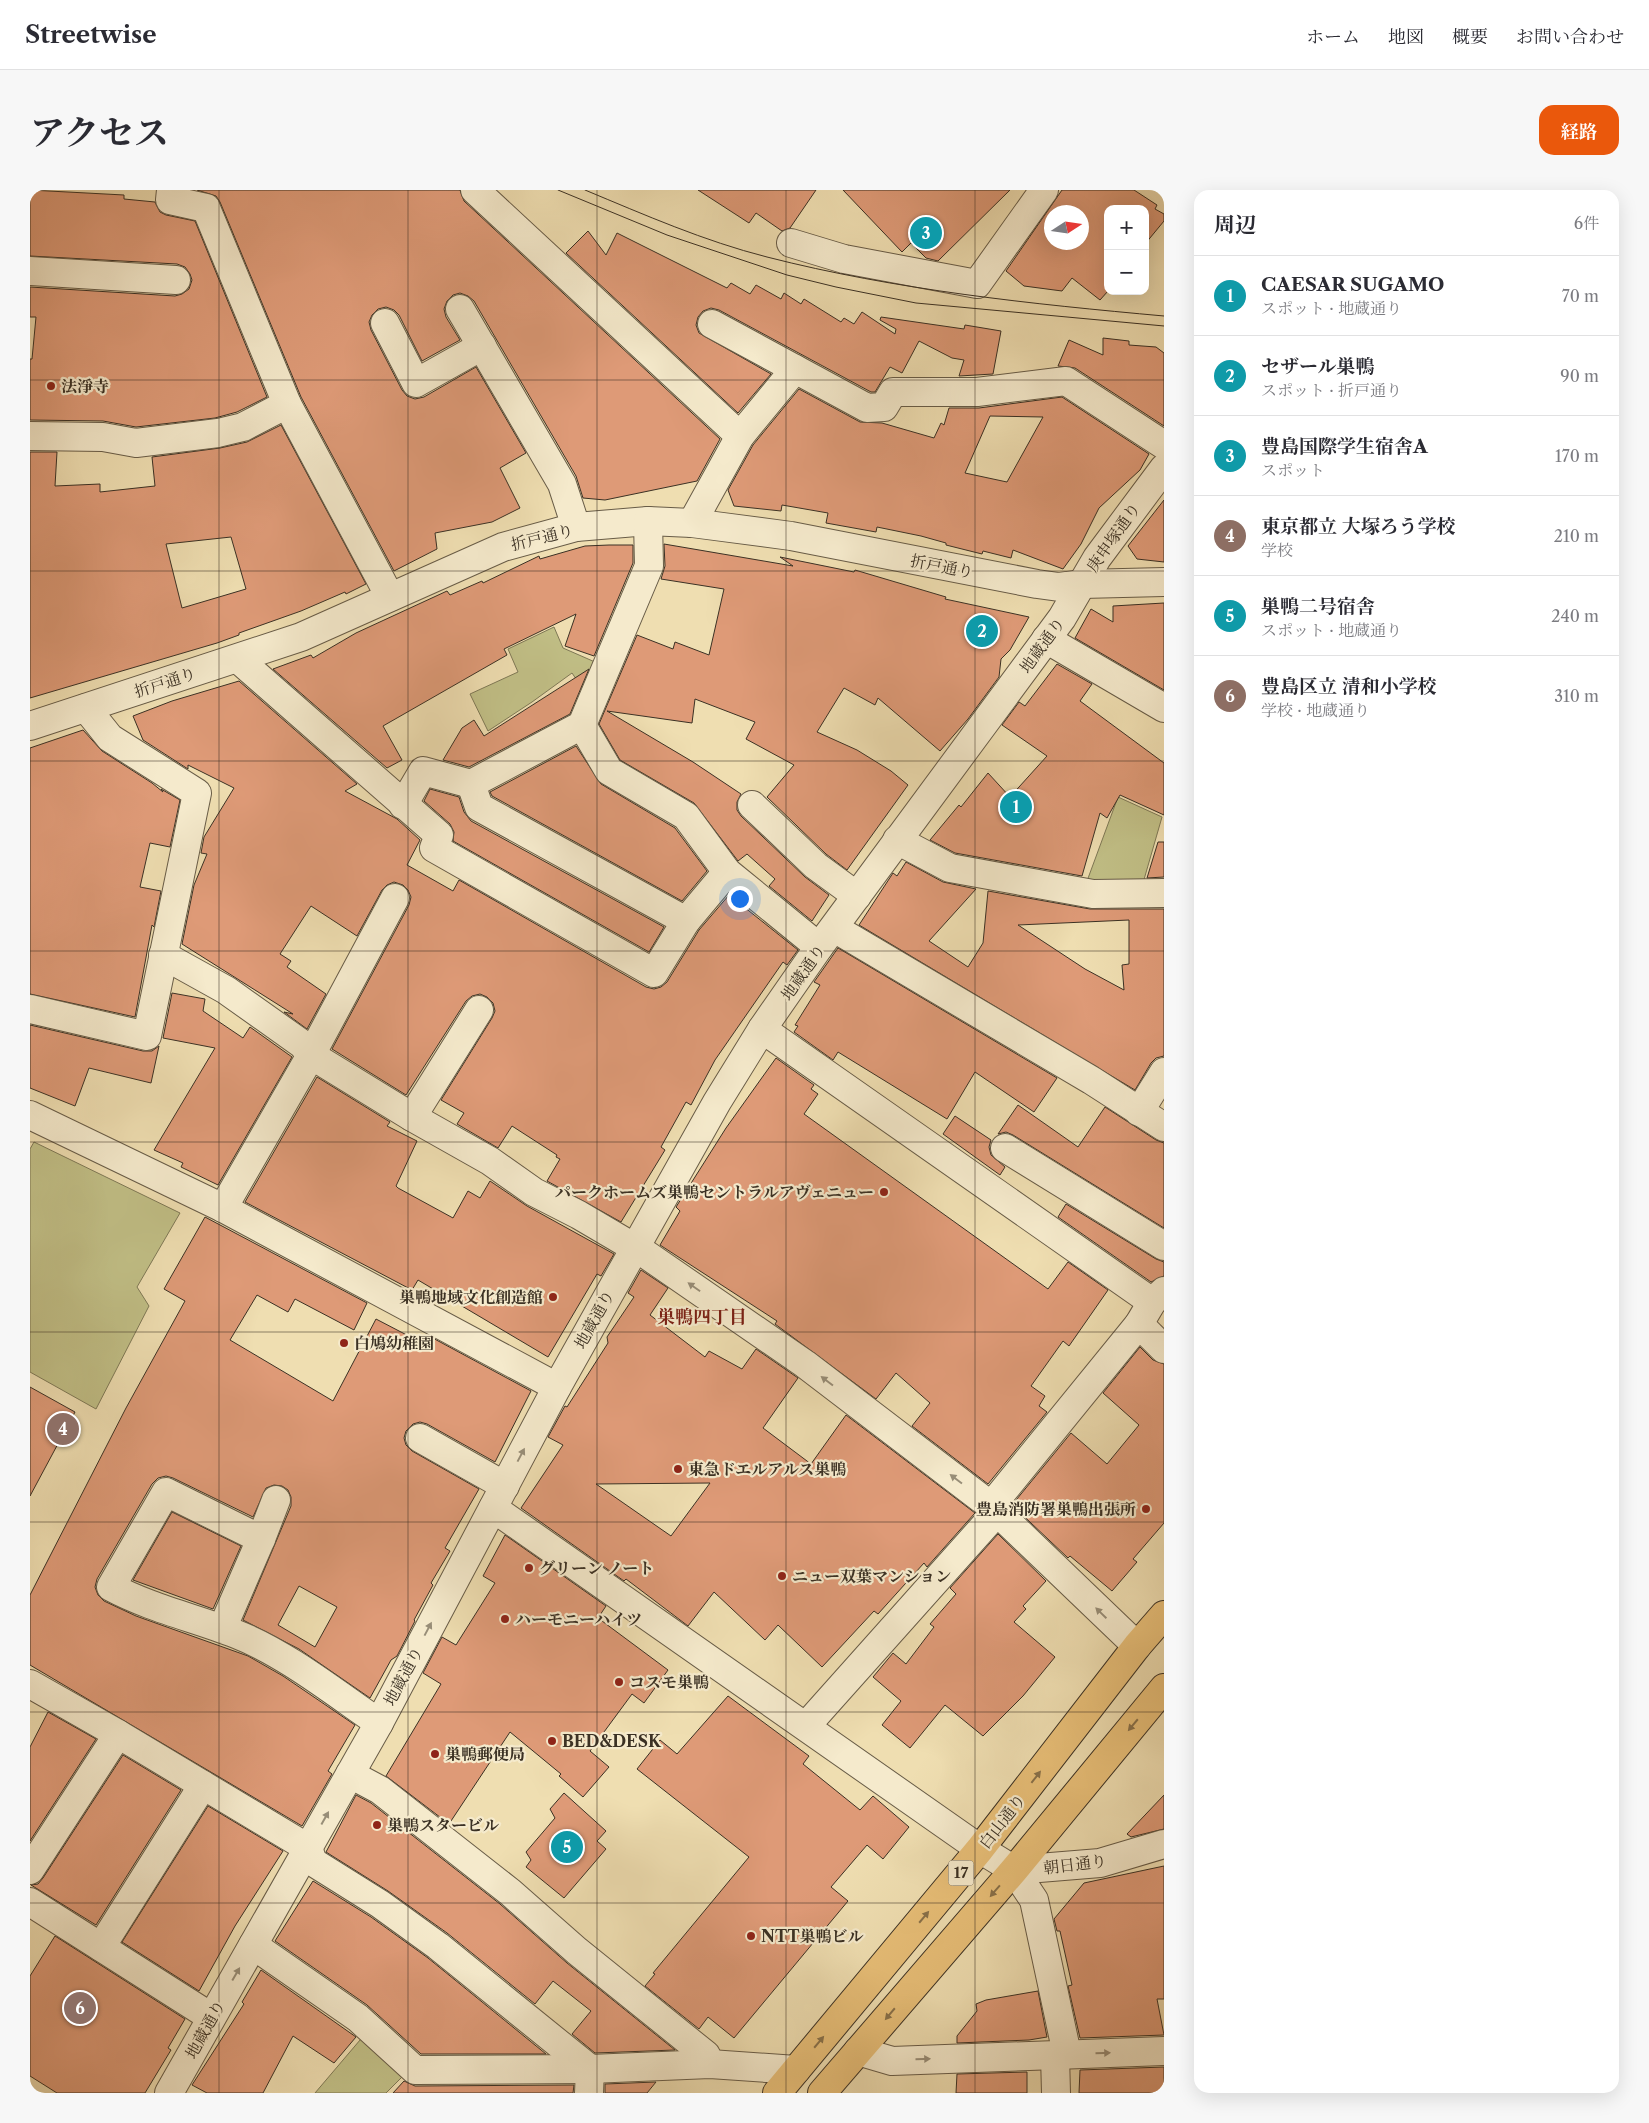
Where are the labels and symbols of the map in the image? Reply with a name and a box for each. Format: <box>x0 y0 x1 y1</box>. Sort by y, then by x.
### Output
north arrow <box>1044 205 1089 250</box>
pin: 3 <box>910 214 942 252</box>
place label: 法淨寺 <box>61 376 109 396</box>
marker: 法淨寺 <box>45 380 57 392</box>
street label: 庚申塚通り <box>1082 498 1144 576</box>
street label: 折戸通り <box>509 520 575 554</box>
street label: 折戸通り <box>909 550 975 582</box>
pin: 2 <box>966 612 998 650</box>
street label: 地蔵通り <box>1015 613 1069 677</box>
street label: 折戸通り <box>131 663 199 701</box>
pin: 1 <box>1000 788 1032 826</box>
your location <box>727 886 753 912</box>
street label: 地蔵通り <box>776 940 830 1004</box>
place label: パークホームズ巣鴨セントラルアヴェニュー <box>555 1182 874 1202</box>
marker: パークホームズ巣鴨セントラルアヴェニュー <box>878 1186 890 1198</box>
one-way arrow <box>687 1282 701 1292</box>
street label: 地蔵通り <box>570 1286 618 1352</box>
place label: 巣鴨地域文化創造館 <box>399 1287 543 1307</box>
marker: 巣鴨地域文化創造館 <box>547 1291 559 1303</box>
district label: 巣鴨四丁目 <box>657 1306 747 1328</box>
place label: 白鳩幼稚園 <box>354 1333 434 1353</box>
marker: 白鳩幼稚園 <box>338 1337 350 1349</box>
one-way arrow <box>821 1375 834 1386</box>
pin: 4 <box>47 1410 79 1448</box>
one-way arrow <box>517 1448 525 1462</box>
place label: 東急ドエルアルス巣鴨 <box>688 1459 846 1479</box>
marker: 東急ドエルアルス巣鴨 <box>672 1463 684 1475</box>
one-way arrow <box>950 1474 963 1485</box>
place label: 豊島消防署巣鴨出張所 <box>976 1499 1136 1519</box>
marker: 豊島消防署巣鴨出張所 <box>1140 1503 1152 1515</box>
place label: グリーン ノート <box>539 1558 654 1578</box>
marker: グリーン ノート <box>523 1562 535 1574</box>
place label: ニュー双葉マンション <box>792 1566 951 1586</box>
marker: ニュー双葉マンション <box>776 1570 788 1582</box>
one-way arrow <box>1096 1607 1108 1619</box>
place label: ハーモニーハイツ <box>515 1609 642 1629</box>
marker: ハーモニーハイツ <box>499 1613 511 1625</box>
one-way arrow <box>424 1622 432 1636</box>
street label: 地蔵通り <box>379 1643 427 1709</box>
place label: コスモ巣鴨 <box>629 1672 709 1692</box>
marker: コスモ巣鴨 <box>613 1676 625 1688</box>
one-way arrow <box>1127 1718 1138 1731</box>
place label: BED&DESK <box>562 1731 662 1751</box>
marker: BED&DESK <box>546 1735 558 1747</box>
place label: 巣鴨郵便局 <box>445 1744 525 1764</box>
marker: 巣鴨郵便局 <box>429 1748 441 1760</box>
one-way arrow <box>1031 1770 1041 1784</box>
street label: 白山通り <box>974 1790 1030 1852</box>
one-way arrow <box>321 1811 330 1825</box>
place label: 巣鴨スタービル <box>387 1815 499 1835</box>
marker: 巣鴨スタービル <box>371 1819 383 1831</box>
pin: 5 <box>551 1828 583 1866</box>
street label: 朝日通り <box>1042 1850 1108 1878</box>
road number: 17 <box>948 1860 974 1886</box>
one-way arrow <box>990 1884 1001 1897</box>
one-way arrow <box>918 1911 929 1924</box>
place label: NTT巣鴨ビル <box>761 1926 864 1946</box>
marker: NTT巣鴨ビル <box>745 1930 757 1942</box>
one-way arrow <box>231 1968 240 1981</box>
pin: 6 <box>64 1989 96 2027</box>
street label: 地蔵通り <box>181 1996 229 2062</box>
one-way arrow <box>884 2008 896 2020</box>
one-way arrow <box>814 2036 825 2049</box>
one-way arrow <box>1096 2049 1112 2057</box>
one-way arrow <box>916 2055 932 2063</box>

